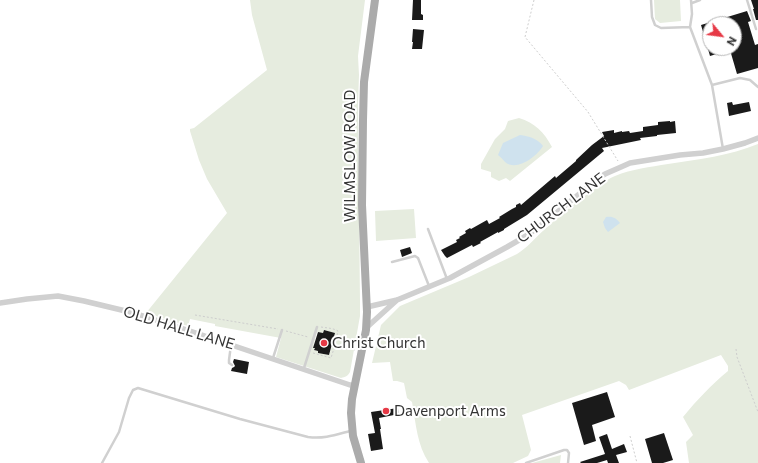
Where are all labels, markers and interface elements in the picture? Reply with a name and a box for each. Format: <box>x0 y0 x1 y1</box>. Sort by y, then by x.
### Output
north arrow <box>702 16 742 56</box>
text: N <box>724 35 740 48</box>
street label: WILMSLOW ROAD <box>341 90 359 222</box>
street label: CHURCH LANE <box>513 169 609 247</box>
street label: OLD HALL LANE <box>121 303 237 353</box>
place label: Christ Church <box>332 334 426 352</box>
marker: Christ Church <box>319 338 329 348</box>
place label: Davenport Arms <box>394 402 506 420</box>
marker: Davenport Arms <box>381 406 391 416</box>

